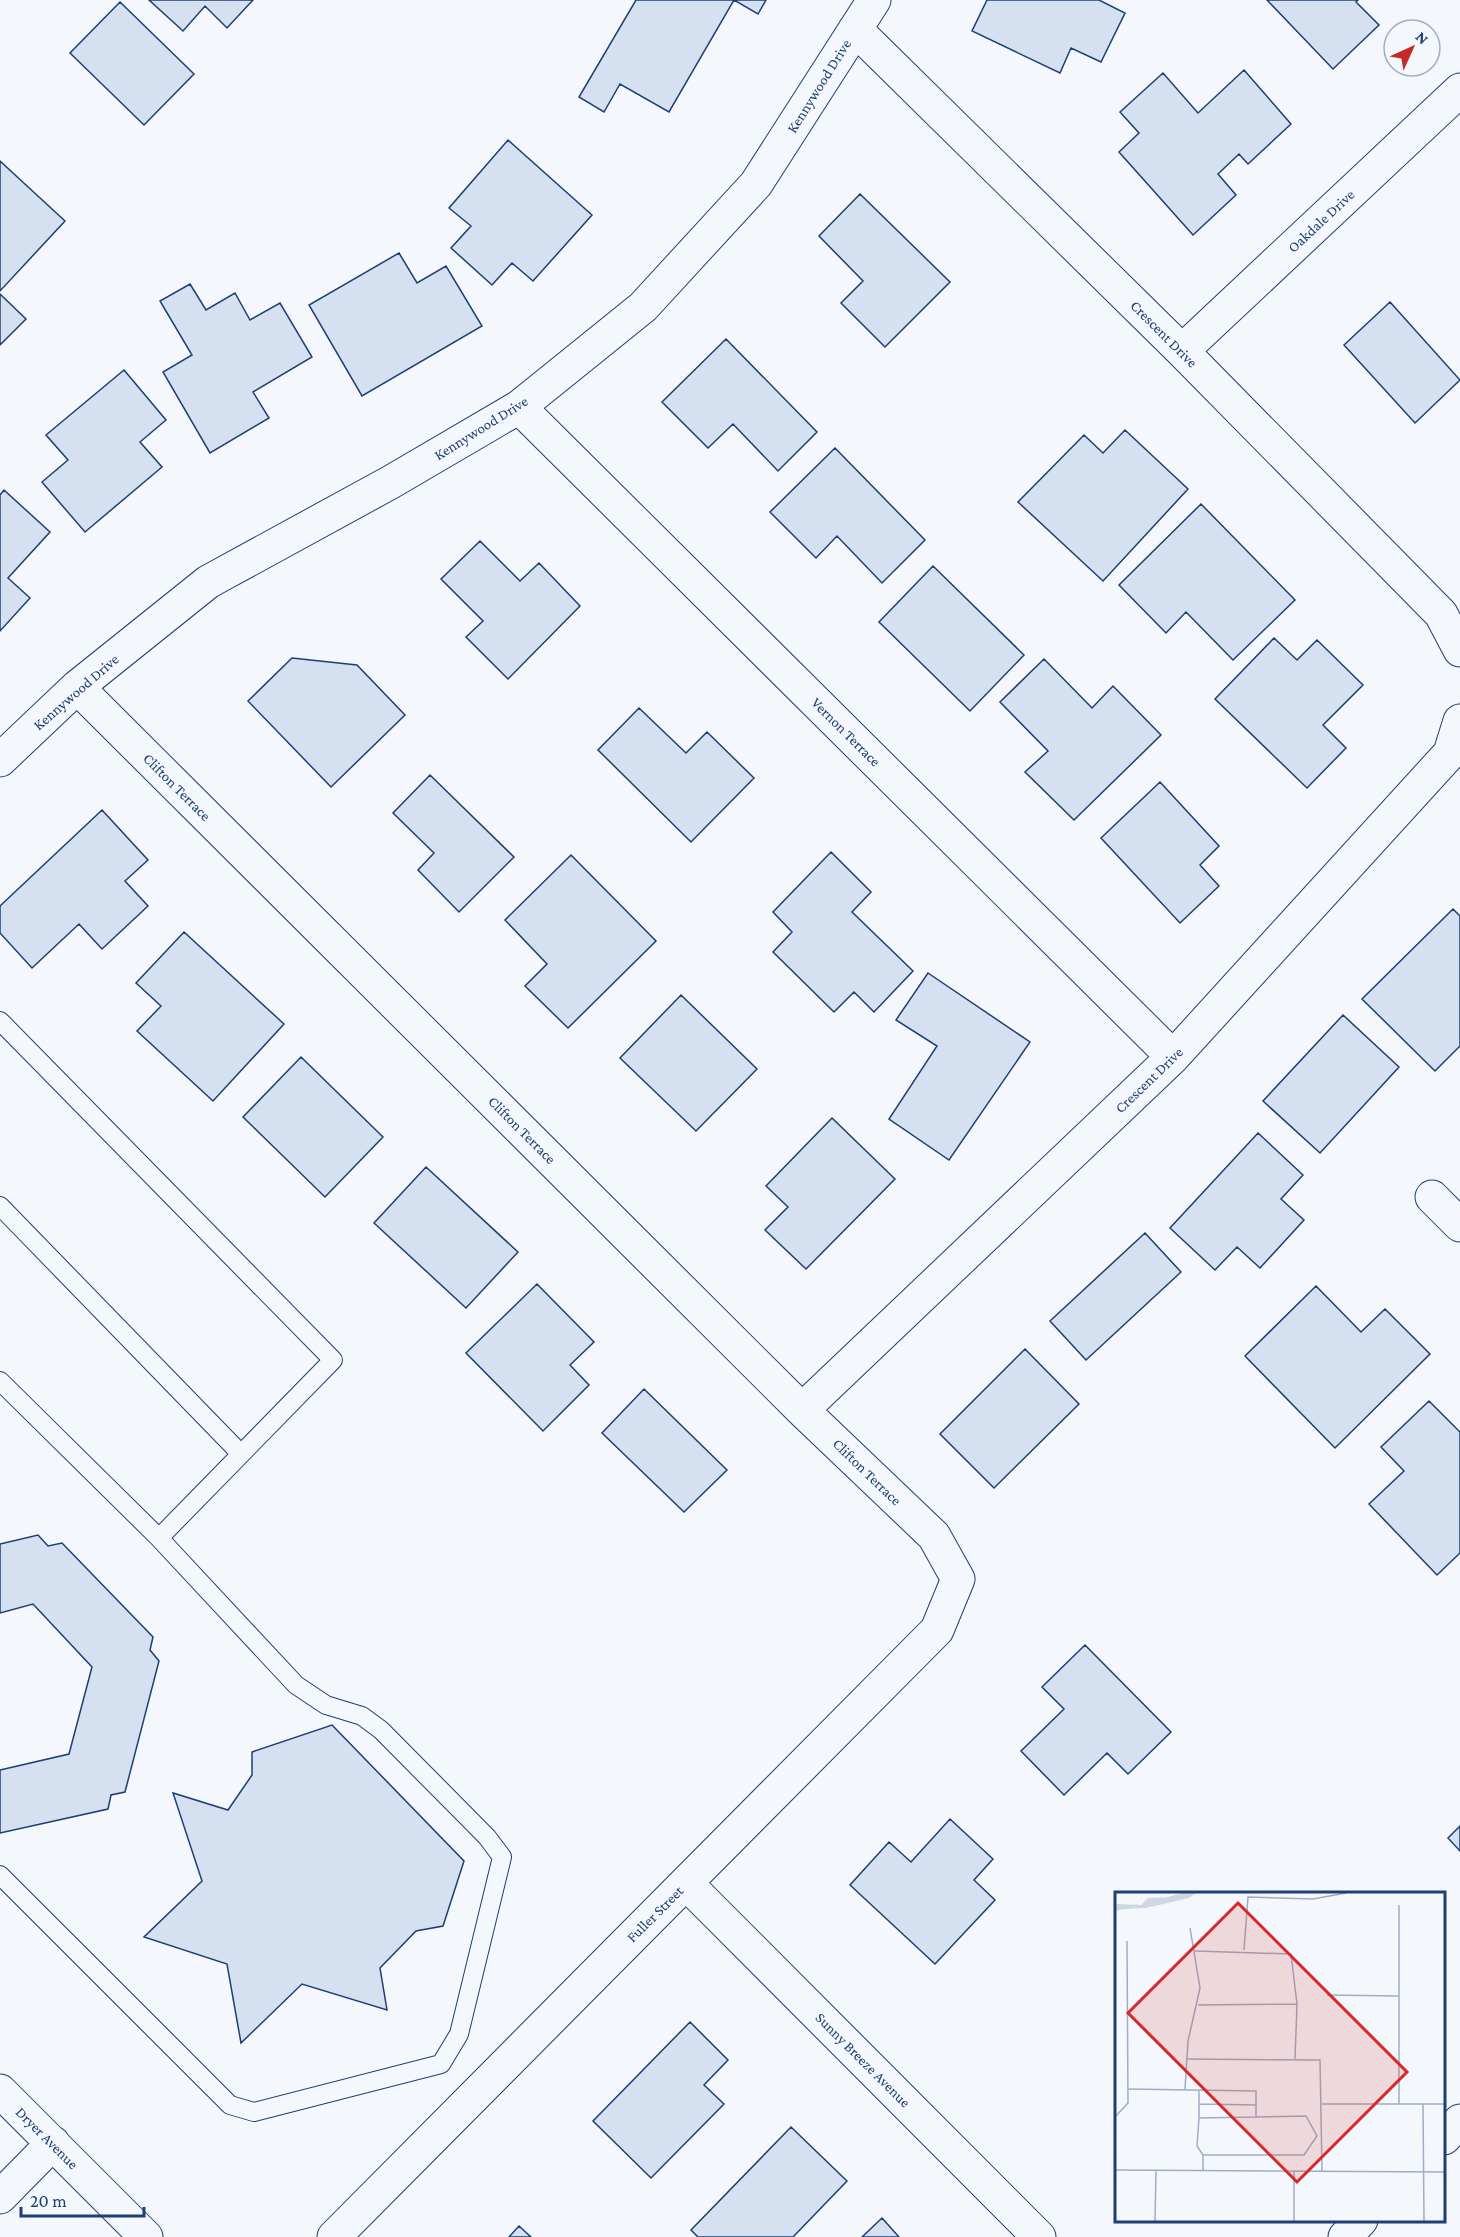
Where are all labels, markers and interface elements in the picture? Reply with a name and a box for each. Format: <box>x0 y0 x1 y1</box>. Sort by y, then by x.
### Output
north arrow <box>1382 18 1442 78</box>
text: N <box>1412 28 1432 48</box>
street label: Kennywood Drive <box>784 36 855 136</box>
street label: Oakdale Drive <box>1285 186 1358 256</box>
street label: Crescent Drive <box>1127 297 1201 371</box>
street label: Kennywood Drive <box>431 393 532 464</box>
street label: Kennywood Drive <box>30 651 123 734</box>
street label: Vernon Terrace <box>808 694 884 770</box>
street label: Clifton Terrace <box>140 750 214 824</box>
street label: Crescent Drive <box>1112 1044 1186 1116</box>
street label: Clifton Terrace <box>485 1093 559 1167</box>
street label: Clifton Terrace <box>830 1435 905 1509</box>
street label: Fuller Street <box>624 1882 687 1945</box>
inset map <box>1115 1892 1445 2222</box>
street label: Sunny Breeze Avenue <box>812 2009 914 2112</box>
street label: Dryer Avenue <box>12 2104 82 2173</box>
scale bar <box>21 2180 144 2218</box>
text: 20 m <box>30 2191 67 2211</box>

